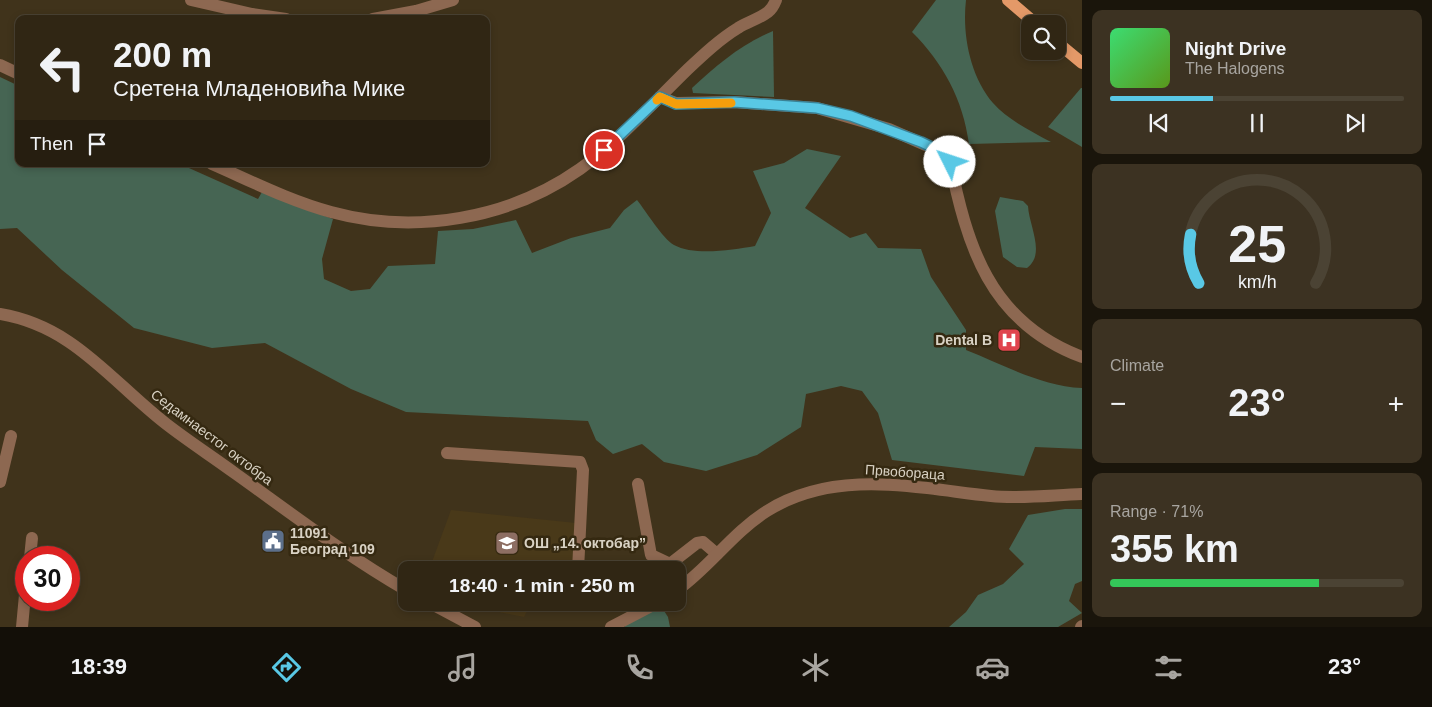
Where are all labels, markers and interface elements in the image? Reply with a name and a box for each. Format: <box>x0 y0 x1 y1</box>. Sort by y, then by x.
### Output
map controls <box>1021 15 1066 60</box>
button: search <box>1021 15 1066 60</box>
icon: left <box>30 35 95 100</box>
text: 200 m <box>113 35 212 74</box>
text: Night Drive <box>1185 38 1286 59</box>
text: The Halogens <box>1185 60 1285 77</box>
text: Сретена Младеновића Мике <box>113 76 405 101</box>
icon: previous <box>1145 109 1173 137</box>
icon: pause <box>1243 109 1271 137</box>
icon: next <box>1341 109 1369 137</box>
pin <box>583 129 625 171</box>
icon: arrive <box>83 130 111 158</box>
text: Then <box>30 133 73 154</box>
position arrow <box>923 135 975 187</box>
icon: arrive <box>590 136 618 164</box>
text: 25 <box>1228 215 1286 273</box>
text: km/h <box>1238 272 1276 292</box>
hospital icon: Dental B <box>996 327 1022 353</box>
place label: Dental B <box>935 332 992 348</box>
text: Climate <box>1110 357 1164 374</box>
text: 23° <box>1228 382 1286 424</box>
street label: Седамнаестог октобра <box>148 386 276 488</box>
text: − <box>1110 388 1126 419</box>
text: + <box>1388 388 1404 419</box>
street label: Првобораца <box>864 461 946 483</box>
text: Range · 71% <box>1110 503 1203 520</box>
place label: 11091 Београд 109 <box>290 525 375 557</box>
public building icon: 11091 Београд 109 <box>260 528 286 554</box>
text: 355 km <box>1110 528 1239 570</box>
school or university icon: ОШ „14. октобар” <box>494 530 520 556</box>
place label: ОШ „14. октобар” <box>524 535 646 551</box>
speed limit sign: 30 <box>15 546 80 611</box>
text: 18:40 · 1 min · 250 m <box>449 575 635 596</box>
icon: directions <box>269 650 304 685</box>
icon: music <box>445 650 480 685</box>
icon: phone <box>622 650 657 685</box>
icon: climate <box>798 650 833 685</box>
icon: car <box>975 650 1010 685</box>
icon: filters <box>1151 650 1186 685</box>
text: 18:39 <box>71 654 127 679</box>
text: 23° <box>1328 654 1361 679</box>

